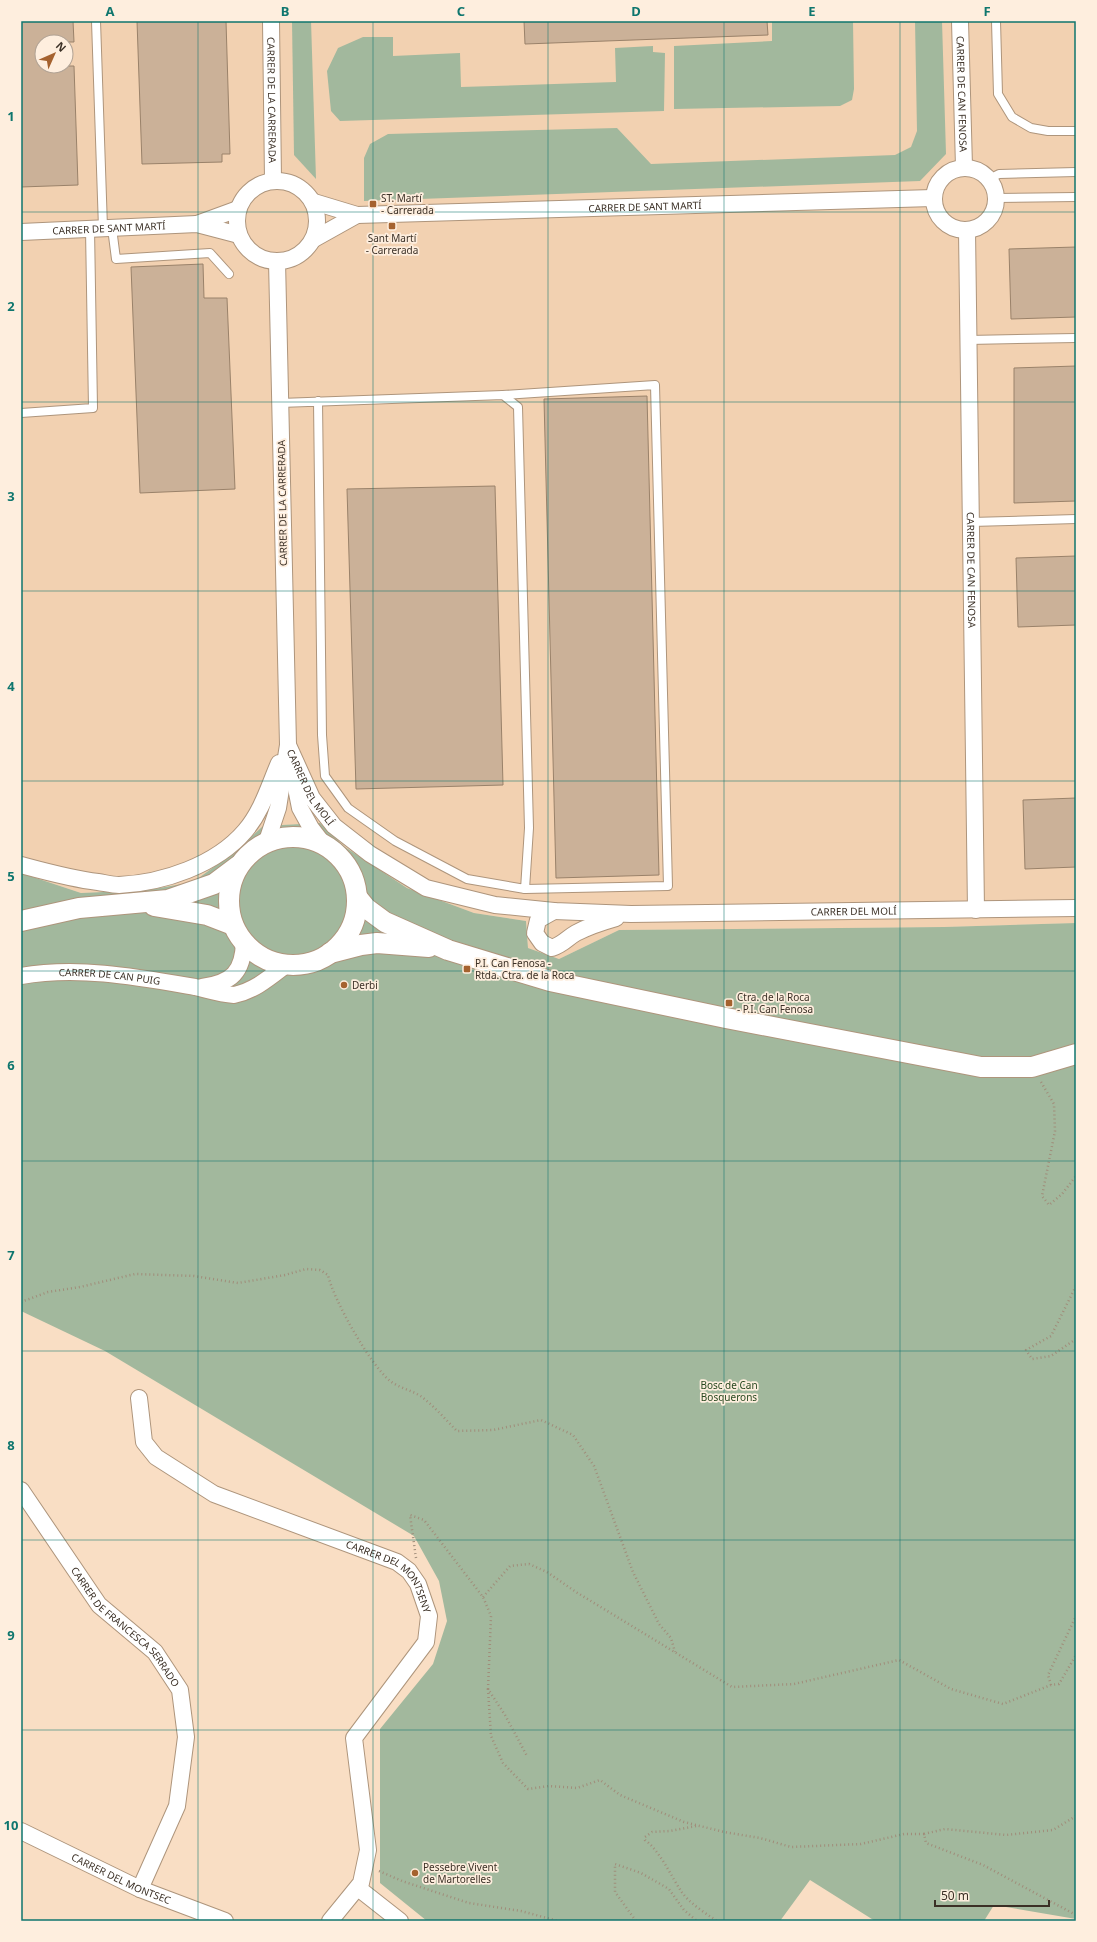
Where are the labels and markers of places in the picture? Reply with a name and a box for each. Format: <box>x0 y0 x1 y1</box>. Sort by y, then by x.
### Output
place label: ST. Martí - Carrerada <box>381 191 434 217</box>
marker: ST. Martí - Carrerada <box>368 199 378 209</box>
marker: Sant Martí - Carrerada <box>387 221 397 231</box>
place label: Sant Martí - Carrerada <box>366 231 418 257</box>
place label: P.I. Can Fenosa - Rtda. Ctra. de la Roca <box>475 956 574 982</box>
marker: P.I. Can Fenosa - Rtda. Ctra. de la Roca <box>462 964 472 974</box>
place label: Derbi <box>352 978 378 992</box>
marker: Derbi <box>339 980 349 990</box>
place label: Ctra. de la Roca - P.I. Can Fenosa <box>737 990 813 1016</box>
marker: Ctra. de la Roca - P.I. Can Fenosa <box>724 998 734 1008</box>
place label: Pessebre Vivent de Martorelles <box>423 1860 498 1886</box>
marker: Pessebre Vivent de Martorelles <box>410 1868 420 1878</box>

